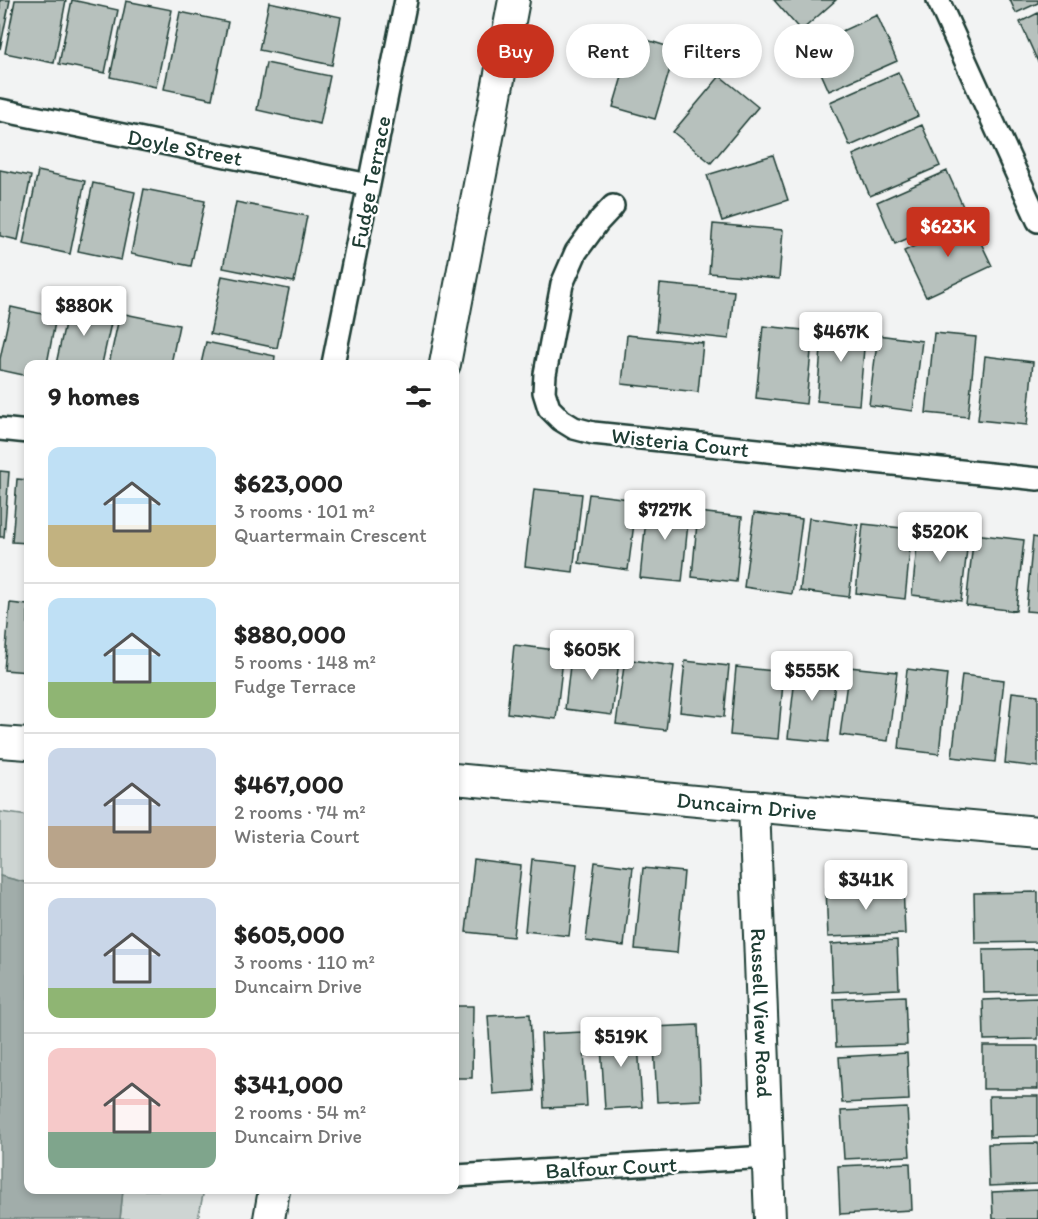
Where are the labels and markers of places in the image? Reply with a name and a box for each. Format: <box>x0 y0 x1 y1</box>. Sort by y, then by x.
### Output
pin: $623K <box>906 207 990 258</box>
pin: $880K <box>42 286 126 337</box>
pin: $467K <box>799 312 883 363</box>
pin: $727K <box>623 490 707 541</box>
pin: $520K <box>898 512 982 563</box>
pin: $605K <box>550 630 634 681</box>
pin: $555K <box>770 651 854 702</box>
pin: $341K <box>824 860 908 911</box>
pin: $519K <box>579 1017 663 1068</box>

